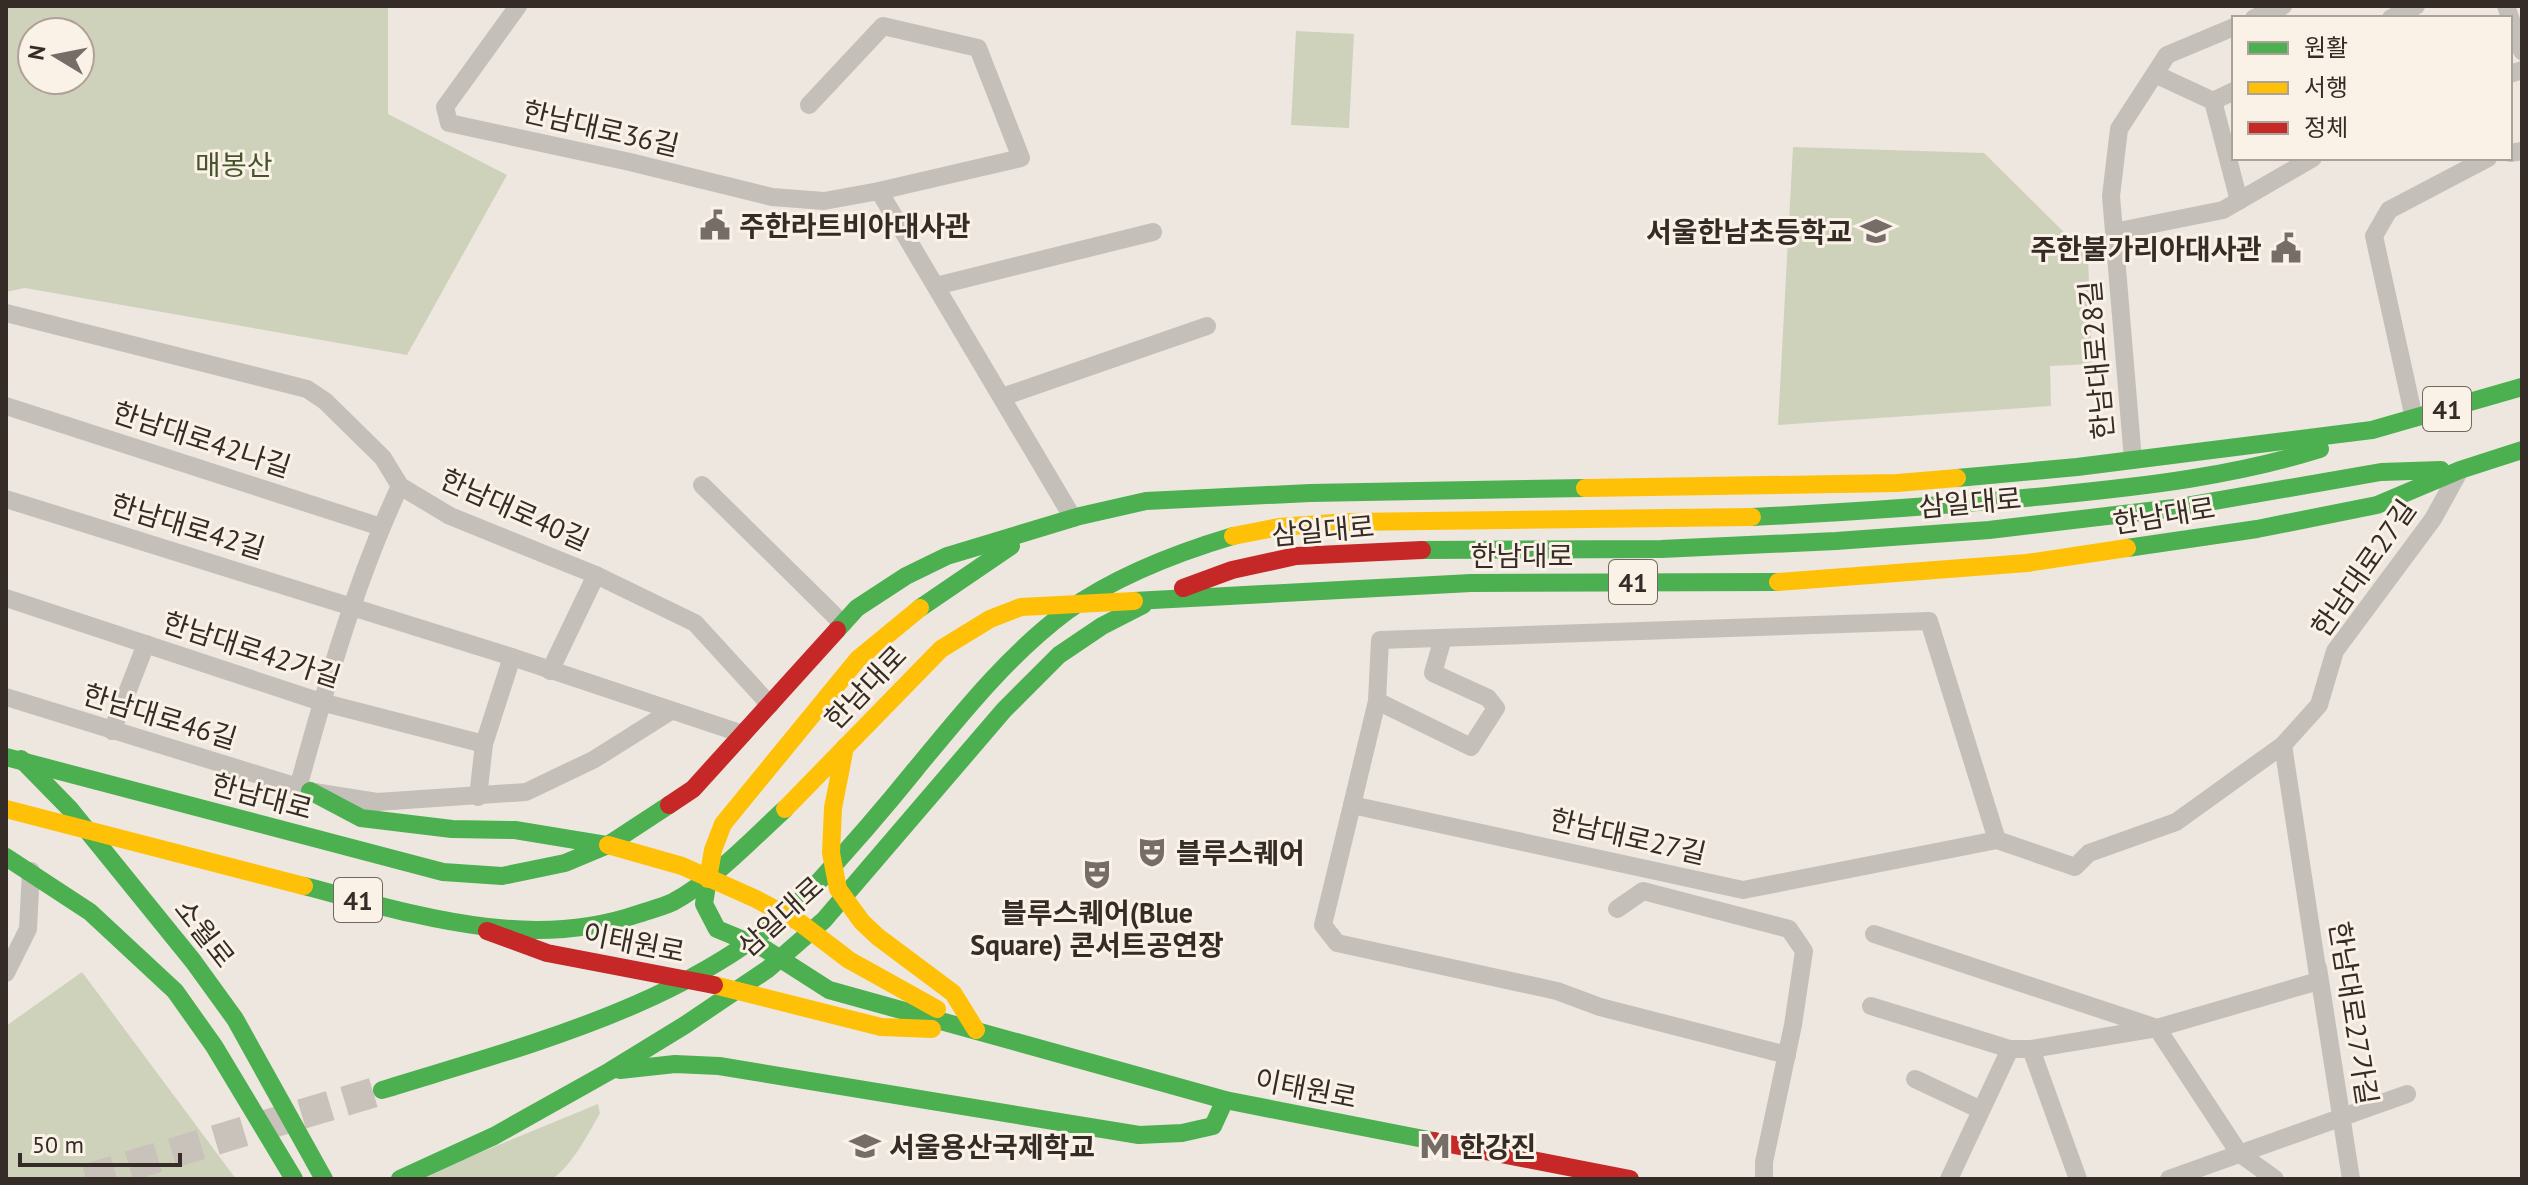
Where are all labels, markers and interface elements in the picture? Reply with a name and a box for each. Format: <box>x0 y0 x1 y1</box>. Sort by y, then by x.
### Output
north arrow <box>16 16 96 96</box>
legend <box>2232 16 2512 160</box>
text: 원활 <box>2304 32 2348 63</box>
text: N <box>21 43 51 62</box>
text: 서행 <box>2304 72 2348 103</box>
street label: 한남대로36길 <box>519 92 683 164</box>
text: 정체 <box>2304 112 2348 143</box>
park label: 매봉산 <box>195 146 273 183</box>
place label: 주한라트비아대사관 <box>739 207 971 244</box>
public building icon: 주한라트비아대사관 <box>698 208 732 242</box>
place label: 서울한남초등학교 <box>1646 213 1852 250</box>
school or university icon: 서울한남초등학교 <box>1859 214 1893 248</box>
place label: 주한불가리아대사관 <box>2030 230 2262 267</box>
public building icon: 주한불가리아대사관 <box>2269 231 2303 265</box>
street label: 한남대로28길 <box>2071 279 2121 441</box>
road number: 41 <box>2423 387 2471 431</box>
street label: 한남대로42나길 <box>108 393 296 485</box>
street label: 한남대로40길 <box>435 460 595 558</box>
street label: 삼일대로 <box>1917 479 2023 525</box>
street label: 한남대로42길 <box>106 485 270 567</box>
street label: 한남대로 <box>2110 489 2218 541</box>
street label: 한남대로27길 <box>2302 492 2424 644</box>
street label: 삼일대로 <box>1270 507 1376 553</box>
street label: 한남대로 <box>1470 537 1574 574</box>
road number: 41 <box>1609 560 1657 604</box>
street label: 한남대로42가길 <box>158 603 346 695</box>
street label: 한남대로 <box>816 637 914 737</box>
street label: 한남대로46길 <box>78 675 242 757</box>
street label: 한남대로 <box>207 765 317 827</box>
street label: 한남대로27길 <box>1546 800 1710 872</box>
place label: 블루스퀘어 <box>1176 834 1305 871</box>
theatre icon: 블루스퀘어 <box>1135 835 1169 869</box>
theatre icon: 블루스퀘어(Blue Square) 콘서트공연장 <box>1080 857 1114 891</box>
street label: 삼일대로 <box>729 868 831 964</box>
road number: 41 <box>334 878 382 922</box>
street label: 소월로 <box>167 891 243 975</box>
place label: 블루스퀘어(Blue Square) 콘서트공연장 <box>970 894 1224 963</box>
street label: 이태원로 <box>580 914 688 970</box>
street label: 한남대로27가길 <box>2321 919 2387 1107</box>
street label: 이태원로 <box>1252 1060 1360 1116</box>
scale bar <box>20 1117 180 1167</box>
place label: 서울용산국제학교 <box>889 1128 1095 1165</box>
place label: 한강진 <box>1459 1128 1536 1165</box>
text: 50 m <box>32 1129 84 1160</box>
school or university icon: 서울용산국제학교 <box>848 1129 882 1163</box>
metro station icon: 한강진 <box>1418 1129 1452 1163</box>

